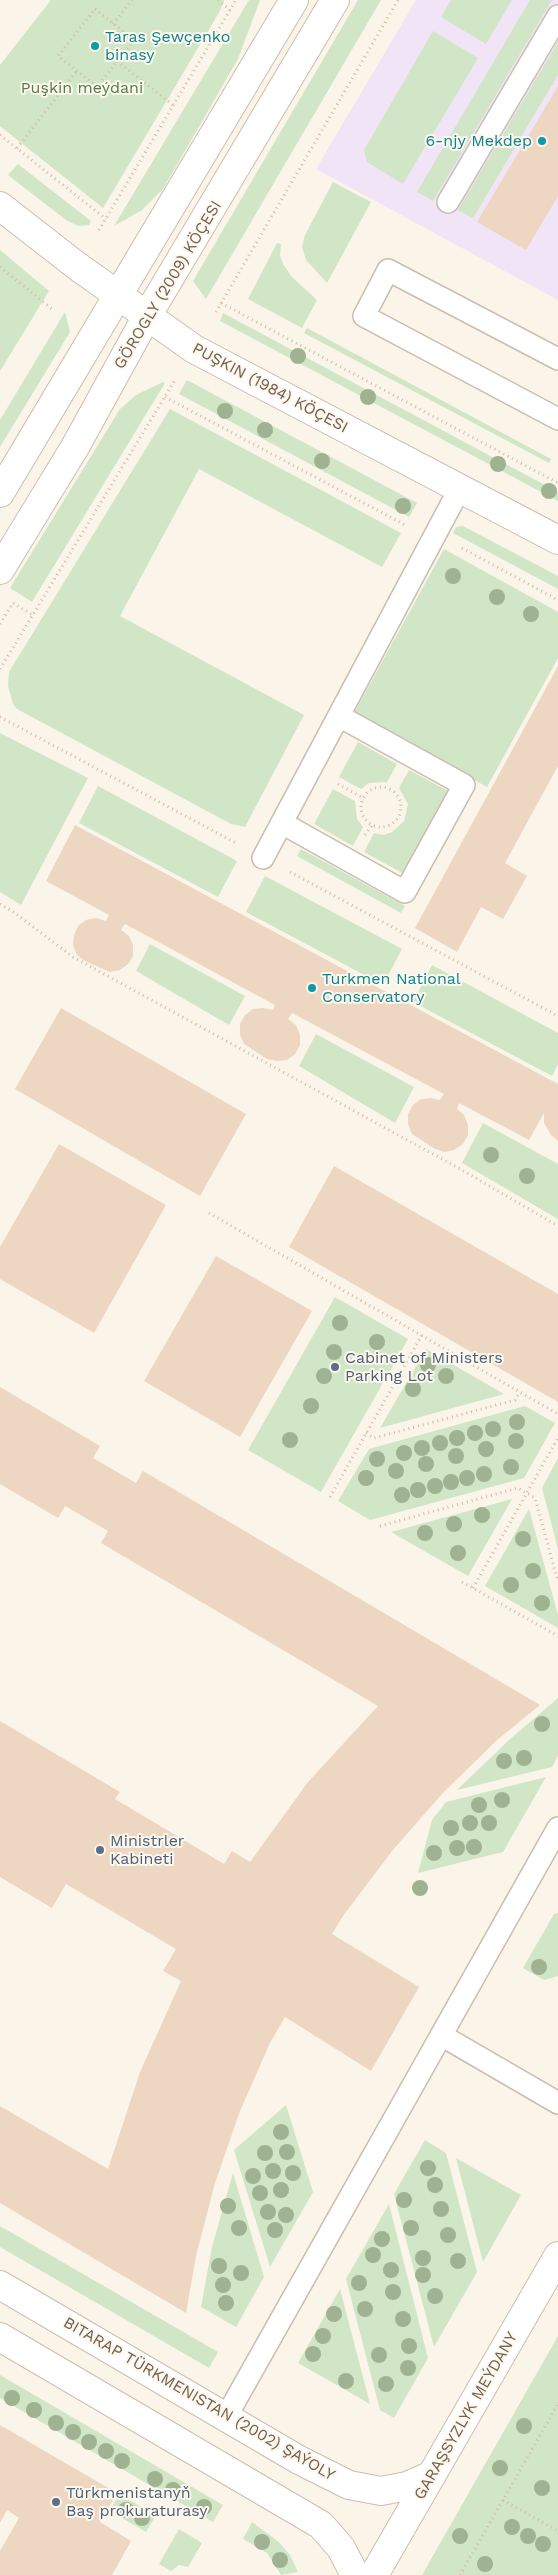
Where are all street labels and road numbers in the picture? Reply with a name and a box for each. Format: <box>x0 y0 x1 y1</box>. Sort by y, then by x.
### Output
street label: GÖROGLY (2009) KÖÇESI <box>110 197 226 373</box>
street label: PUŞKIN (1984) KÖÇESI <box>189 339 351 437</box>
street label: BITARAP TÜRKMENISTAN (2002) ŞAÝOLY <box>60 2313 338 2485</box>
street label: GARAŞSYZLYK MEÝDANY <box>410 2329 522 2503</box>

